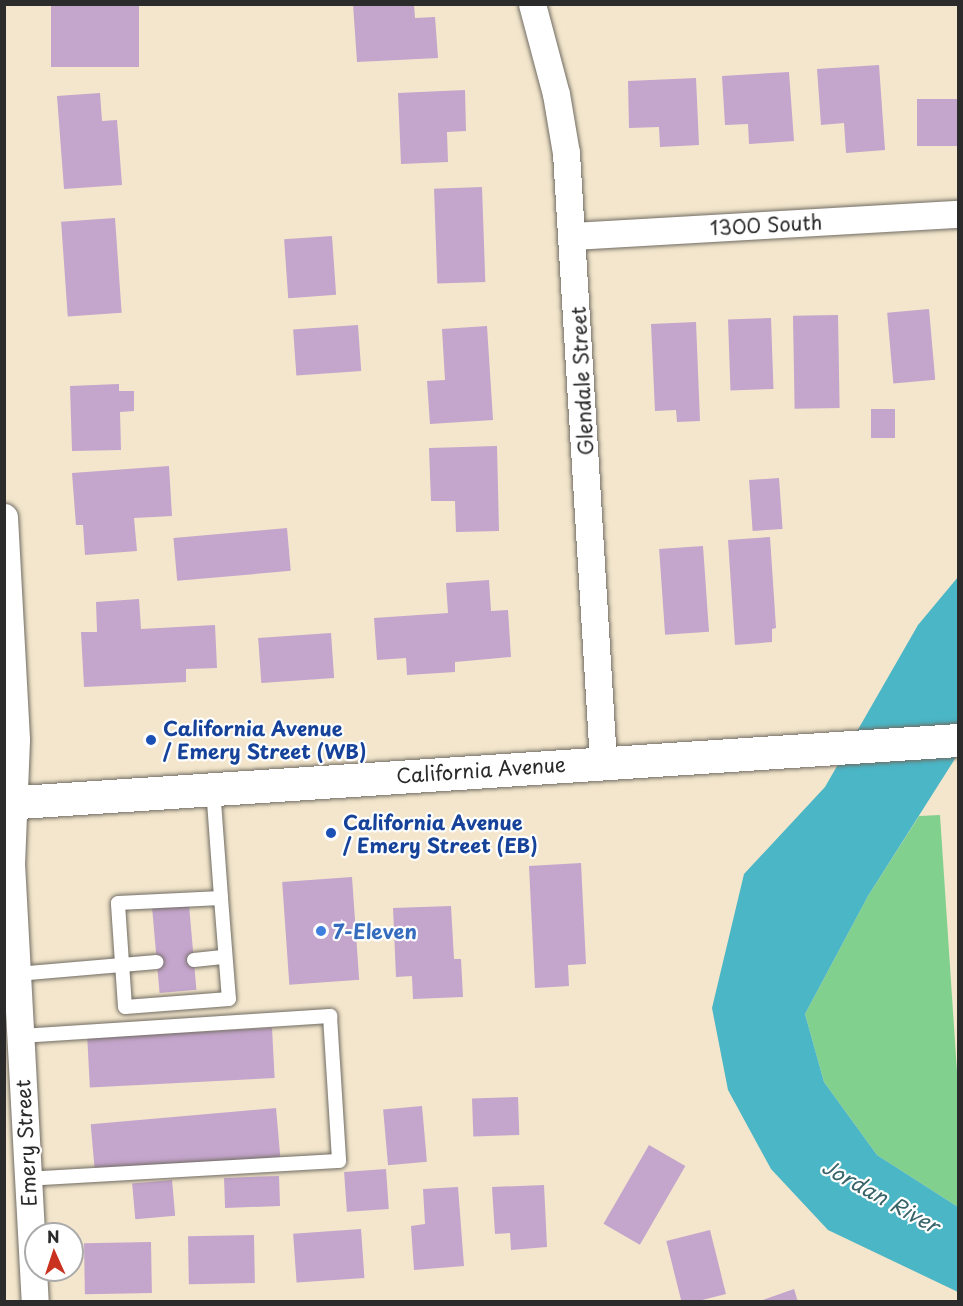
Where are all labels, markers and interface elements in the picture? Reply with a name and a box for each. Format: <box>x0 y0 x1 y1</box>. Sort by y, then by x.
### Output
street label: 1300 South <box>709 210 823 240</box>
street label: Glendale Street <box>566 306 598 456</box>
place label: California Avenue / Emery Street (WB) <box>163 716 368 763</box>
marker: California Avenue / Emery Street (WB) <box>144 733 158 747</box>
street label: California Avenue <box>395 752 567 788</box>
place label: California Avenue / Emery Street (EB) <box>343 810 540 857</box>
marker: California Avenue / Emery Street (EB) <box>324 826 338 840</box>
place label: 7-Eleven <box>333 919 417 943</box>
marker: 7-Eleven <box>314 924 328 938</box>
street label: Emery Street <box>11 1079 41 1207</box>
water label: Jordan River <box>819 1153 943 1237</box>
north arrow <box>24 1222 84 1282</box>
text: N <box>46 1224 60 1248</box>

